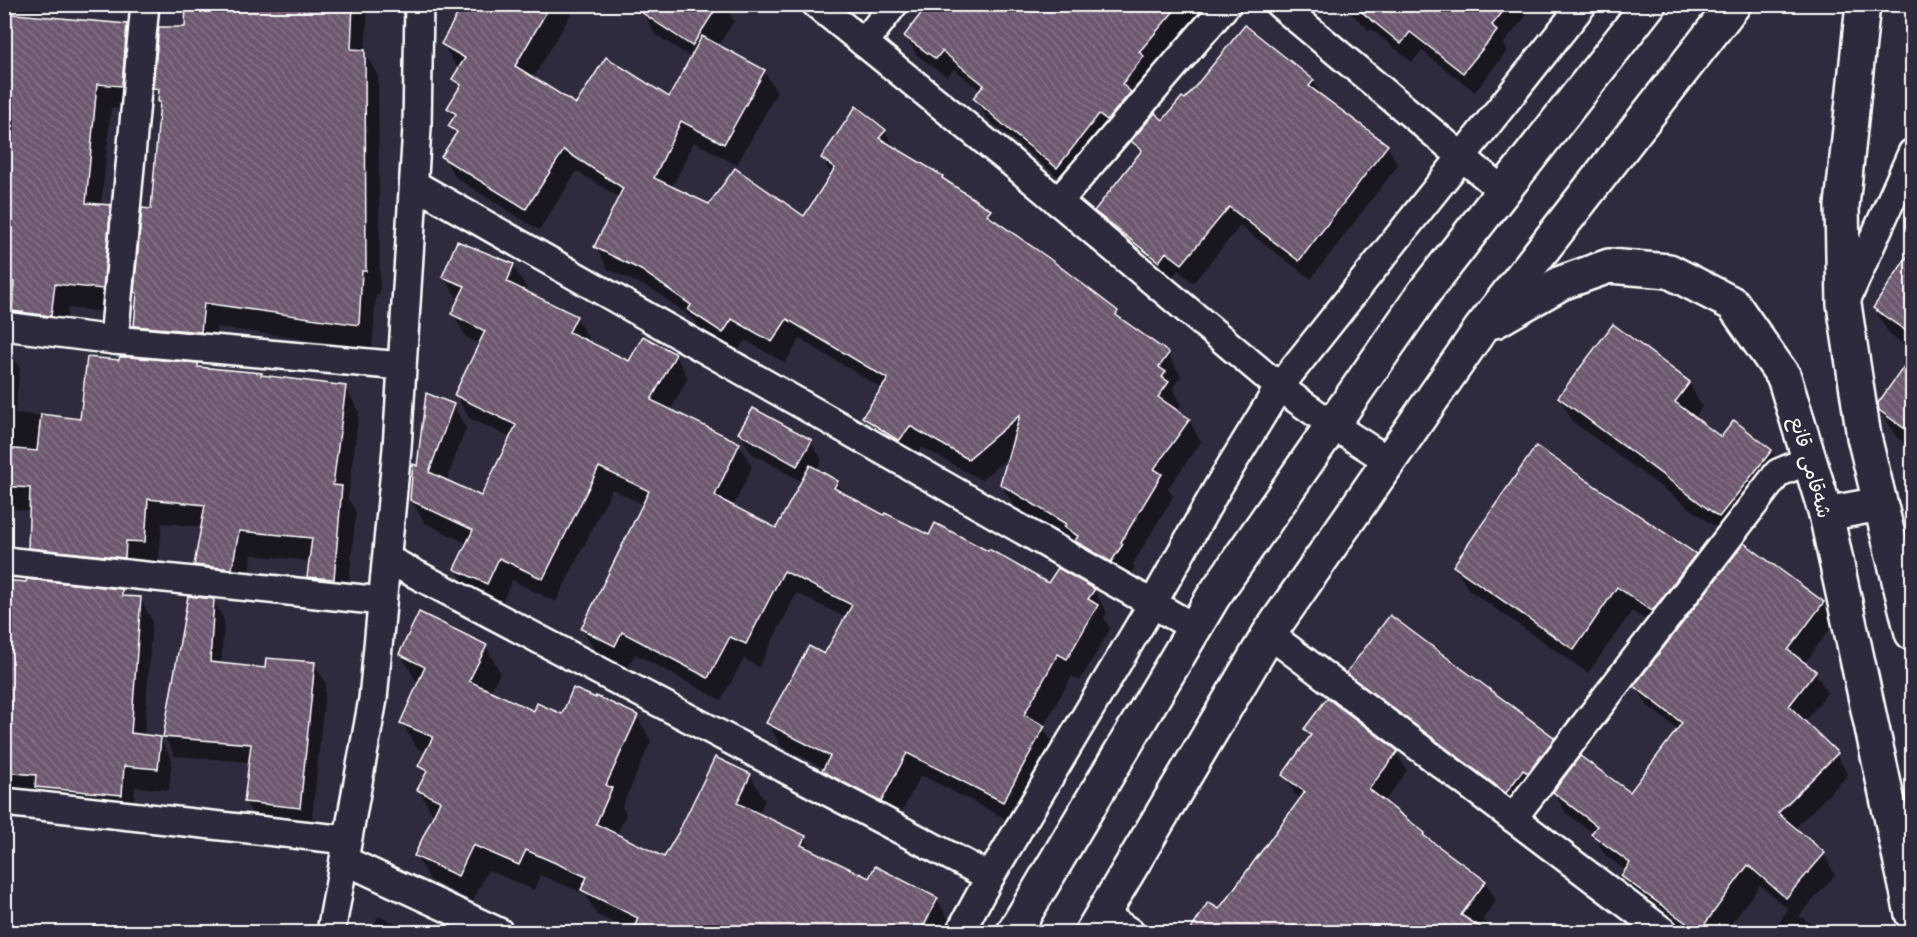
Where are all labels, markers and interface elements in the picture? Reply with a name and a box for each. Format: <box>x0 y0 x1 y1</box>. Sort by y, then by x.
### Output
street label: شەقامی قانع <box>1782 413 1838 522</box>

